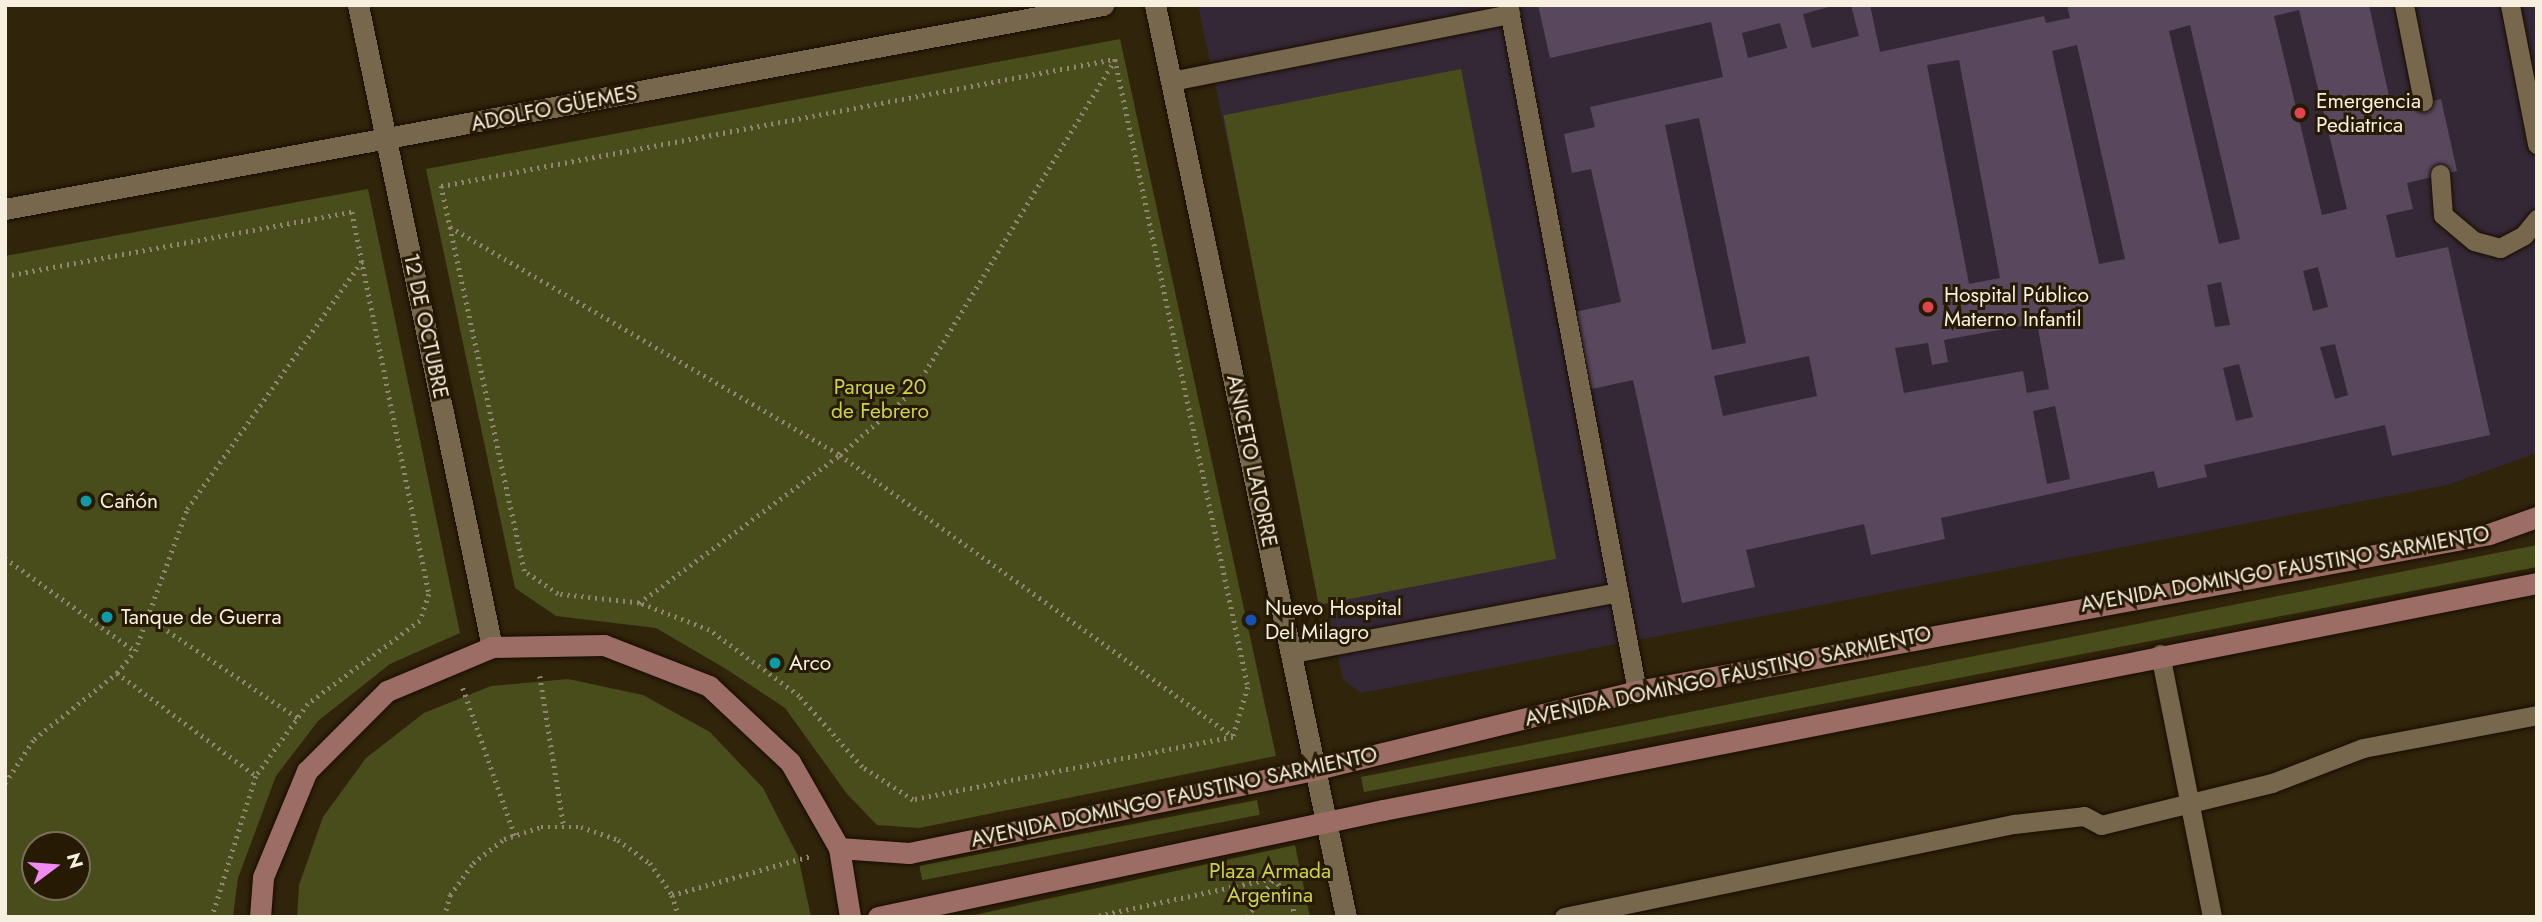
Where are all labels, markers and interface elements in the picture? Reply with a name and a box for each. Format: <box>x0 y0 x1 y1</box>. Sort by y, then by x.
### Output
street label: ADOLFO GÜEMES <box>469 80 639 136</box>
place label: Emergencia Pediatrica <box>2316 88 2421 138</box>
marker: Emergencia Pediatrica <box>2290 103 2310 123</box>
street label: 12 DE OCTUBRE <box>398 251 454 401</box>
place label: Hospital Público Materno Infantil <box>1944 282 2089 332</box>
marker: Hospital Público Materno Infantil <box>1918 297 1938 317</box>
street label: ANICETO LATORRE <box>1221 372 1283 550</box>
park label: Parque 20 de Febrero <box>831 374 929 424</box>
place label: Cañón <box>100 488 158 514</box>
marker: Cañón <box>78 493 94 509</box>
street label: AVENIDA DOMINGO FAUSTINO SARMIENTO <box>2079 521 2491 617</box>
place label: Nuevo Hospital Del Milagro <box>1265 595 1402 645</box>
place label: Tanque de Guerra <box>121 604 282 630</box>
marker: Tanque de Guerra <box>99 609 115 625</box>
marker: Nuevo Hospital Del Milagro <box>1243 612 1259 628</box>
street label: AVENIDA DOMINGO FAUSTINO SARMIENTO <box>1522 621 1934 731</box>
place label: Arco <box>789 650 831 676</box>
marker: Arco <box>767 655 783 671</box>
street label: AVENIDA DOMINGO FAUSTINO SARMIENTO <box>968 742 1380 852</box>
north arrow <box>21 831 91 901</box>
text: N <box>60 850 90 872</box>
park label: Plaza Armada Argentina <box>1209 858 1331 908</box>

